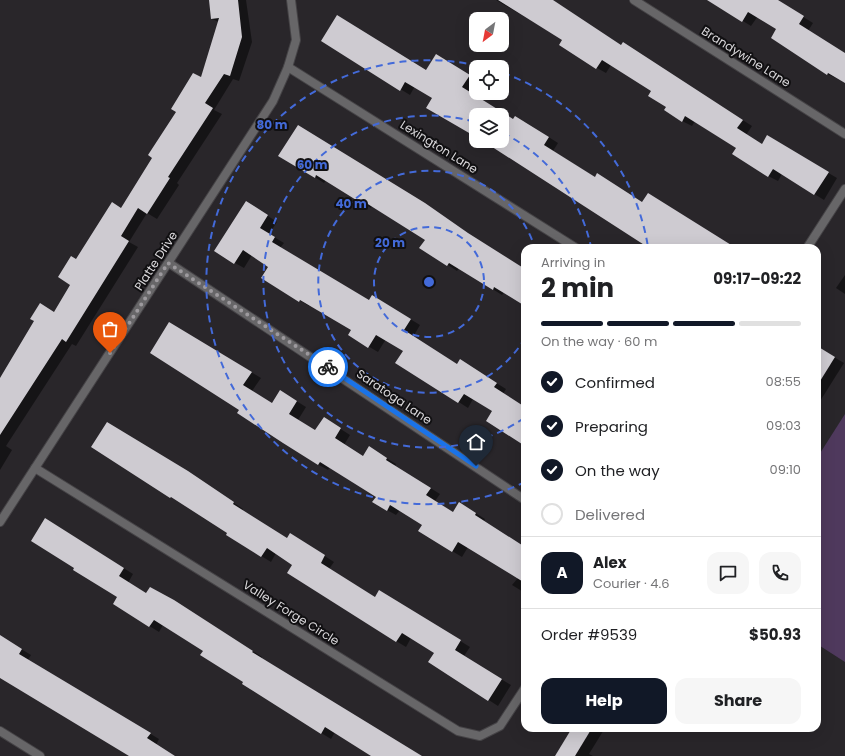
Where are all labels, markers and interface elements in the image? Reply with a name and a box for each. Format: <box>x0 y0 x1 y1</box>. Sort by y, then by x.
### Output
north arrow <box>469 12 509 52</box>
map controls <box>469 12 509 148</box>
street label: Brandywine Lane <box>698 22 794 91</box>
button: locate <box>469 60 509 100</box>
button: layers <box>469 108 509 148</box>
text: 80 m <box>257 116 288 133</box>
street label: Lexington Lane <box>397 116 481 177</box>
text: 60 m <box>297 156 328 173</box>
text: 40 m <box>335 195 367 212</box>
street label: Platte Drive <box>130 228 181 294</box>
text: 20 m <box>375 234 405 251</box>
text: Arriving in <box>541 253 605 272</box>
text: 09:17–09:22 <box>713 268 801 289</box>
text: 2 min <box>541 270 614 306</box>
centre of rings <box>422 275 436 289</box>
pin <box>93 312 127 353</box>
icon: bag <box>99 318 121 340</box>
text: On the way · 60 m <box>541 332 657 351</box>
courier <box>308 347 348 387</box>
icon: bike <box>317 356 339 378</box>
street label: Saratoga Lane <box>353 365 435 428</box>
icon: check <box>541 371 563 393</box>
text: Confirmed <box>575 372 655 393</box>
text: 08:55 <box>766 372 801 391</box>
icon: check <box>541 415 563 437</box>
text: Preparing <box>575 416 648 437</box>
text: 09:03 <box>766 416 801 435</box>
pin <box>459 425 493 466</box>
icon: home <box>465 431 487 453</box>
icon: check <box>541 459 563 481</box>
text: On the way <box>575 460 660 481</box>
text: 09:10 <box>770 460 801 479</box>
text: Delivered <box>575 504 645 525</box>
text: Alex <box>593 552 627 573</box>
button: chat <box>707 552 749 594</box>
button: phone <box>759 552 801 594</box>
text: A <box>556 562 568 583</box>
text: Courier · 4.6 <box>593 574 670 593</box>
street label: Valley Forge Circle <box>240 576 343 649</box>
text: Order #9539 <box>541 624 637 645</box>
text: $50.93 <box>749 624 801 645</box>
button: Help <box>541 678 667 724</box>
button: Share <box>675 678 801 724</box>

